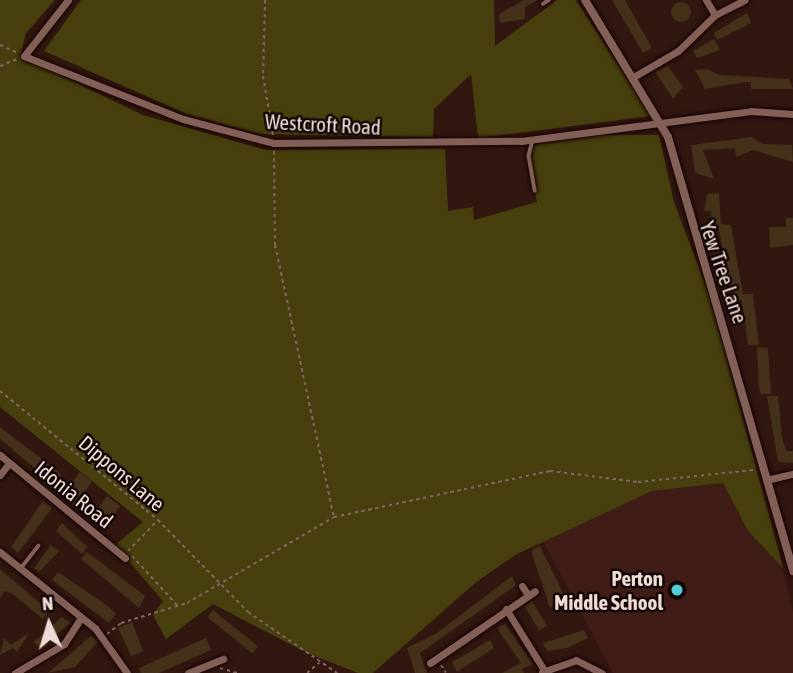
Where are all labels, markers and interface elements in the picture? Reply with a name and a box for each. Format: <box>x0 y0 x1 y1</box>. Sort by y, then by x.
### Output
street label: Westcroft Road <box>264 108 382 140</box>
street label: Yew Tree Lane <box>695 218 753 326</box>
street label: Dippons Lane <box>74 430 170 516</box>
street label: Idonia Road <box>30 455 118 533</box>
place label: Perton Middle School <box>554 565 663 615</box>
marker: Perton Middle School <box>669 582 685 598</box>
north arrow <box>14 589 84 659</box>
text: N <box>41 592 54 614</box>

